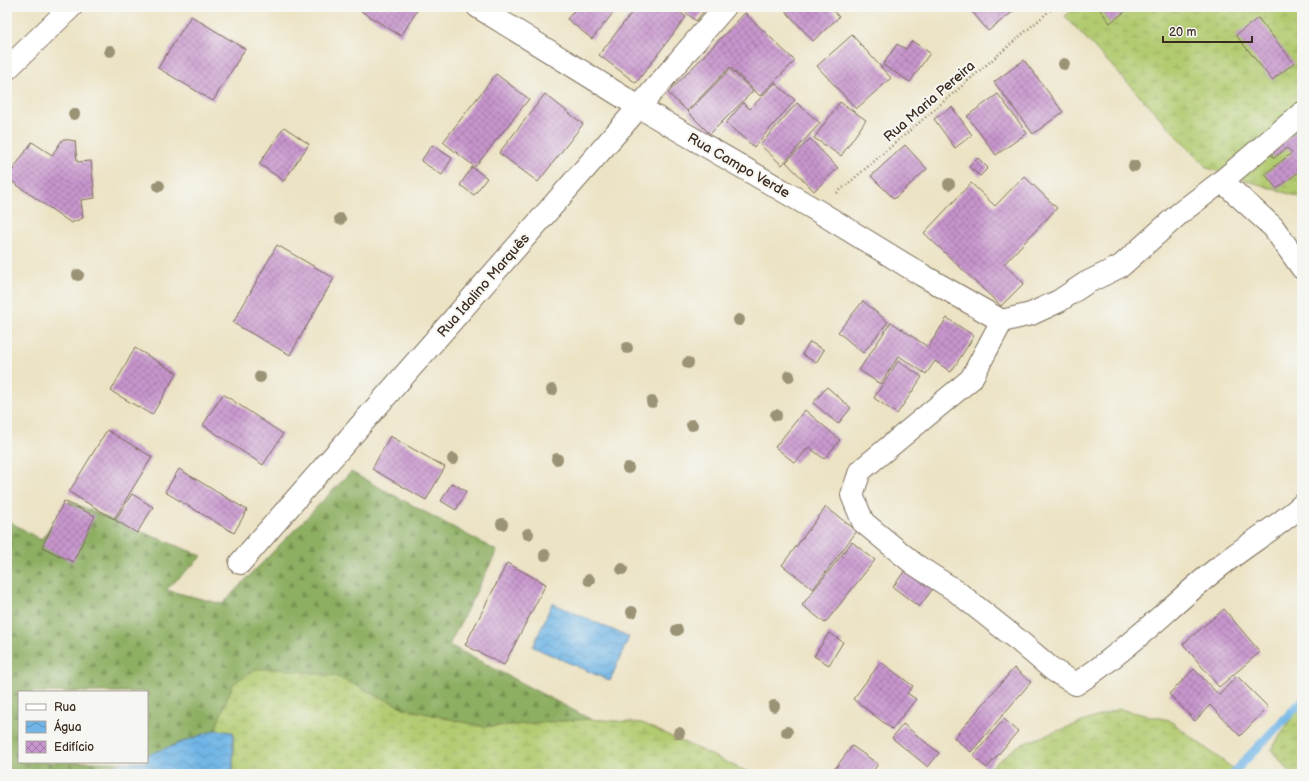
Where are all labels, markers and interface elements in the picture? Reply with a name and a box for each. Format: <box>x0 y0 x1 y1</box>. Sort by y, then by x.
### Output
scale bar <box>1163 18 1252 44</box>
text: 20 m <box>1169 25 1196 40</box>
street label: Rua Maria Pereira <box>880 57 978 146</box>
street label: Rua Campo Verde <box>685 129 793 202</box>
street label: Rua Idalino Marquês <box>434 230 533 341</box>
legend <box>18 691 148 763</box>
text: Rua <box>54 700 76 715</box>
text: Água <box>54 718 82 735</box>
text: Edifício <box>54 740 94 755</box>

